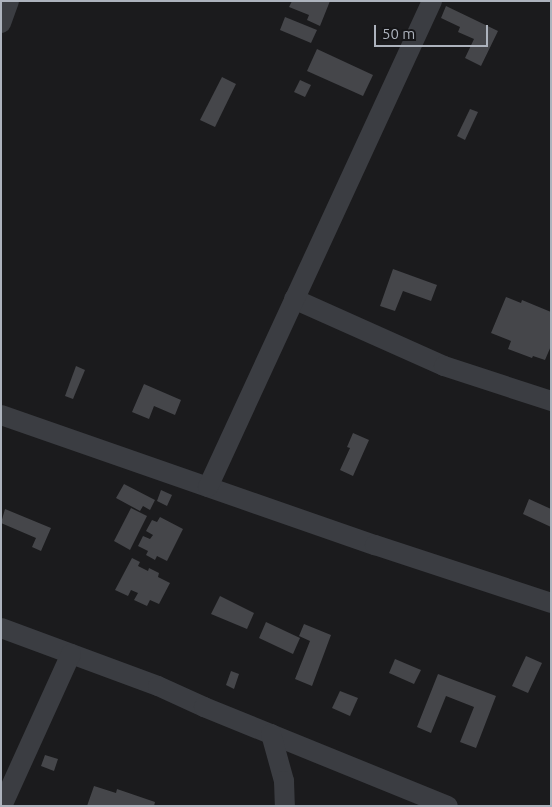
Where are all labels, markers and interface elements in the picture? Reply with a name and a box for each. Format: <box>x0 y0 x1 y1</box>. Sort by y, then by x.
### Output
scale bar <box>377 15 491 47</box>
text: 50 m <box>382 25 415 42</box>

